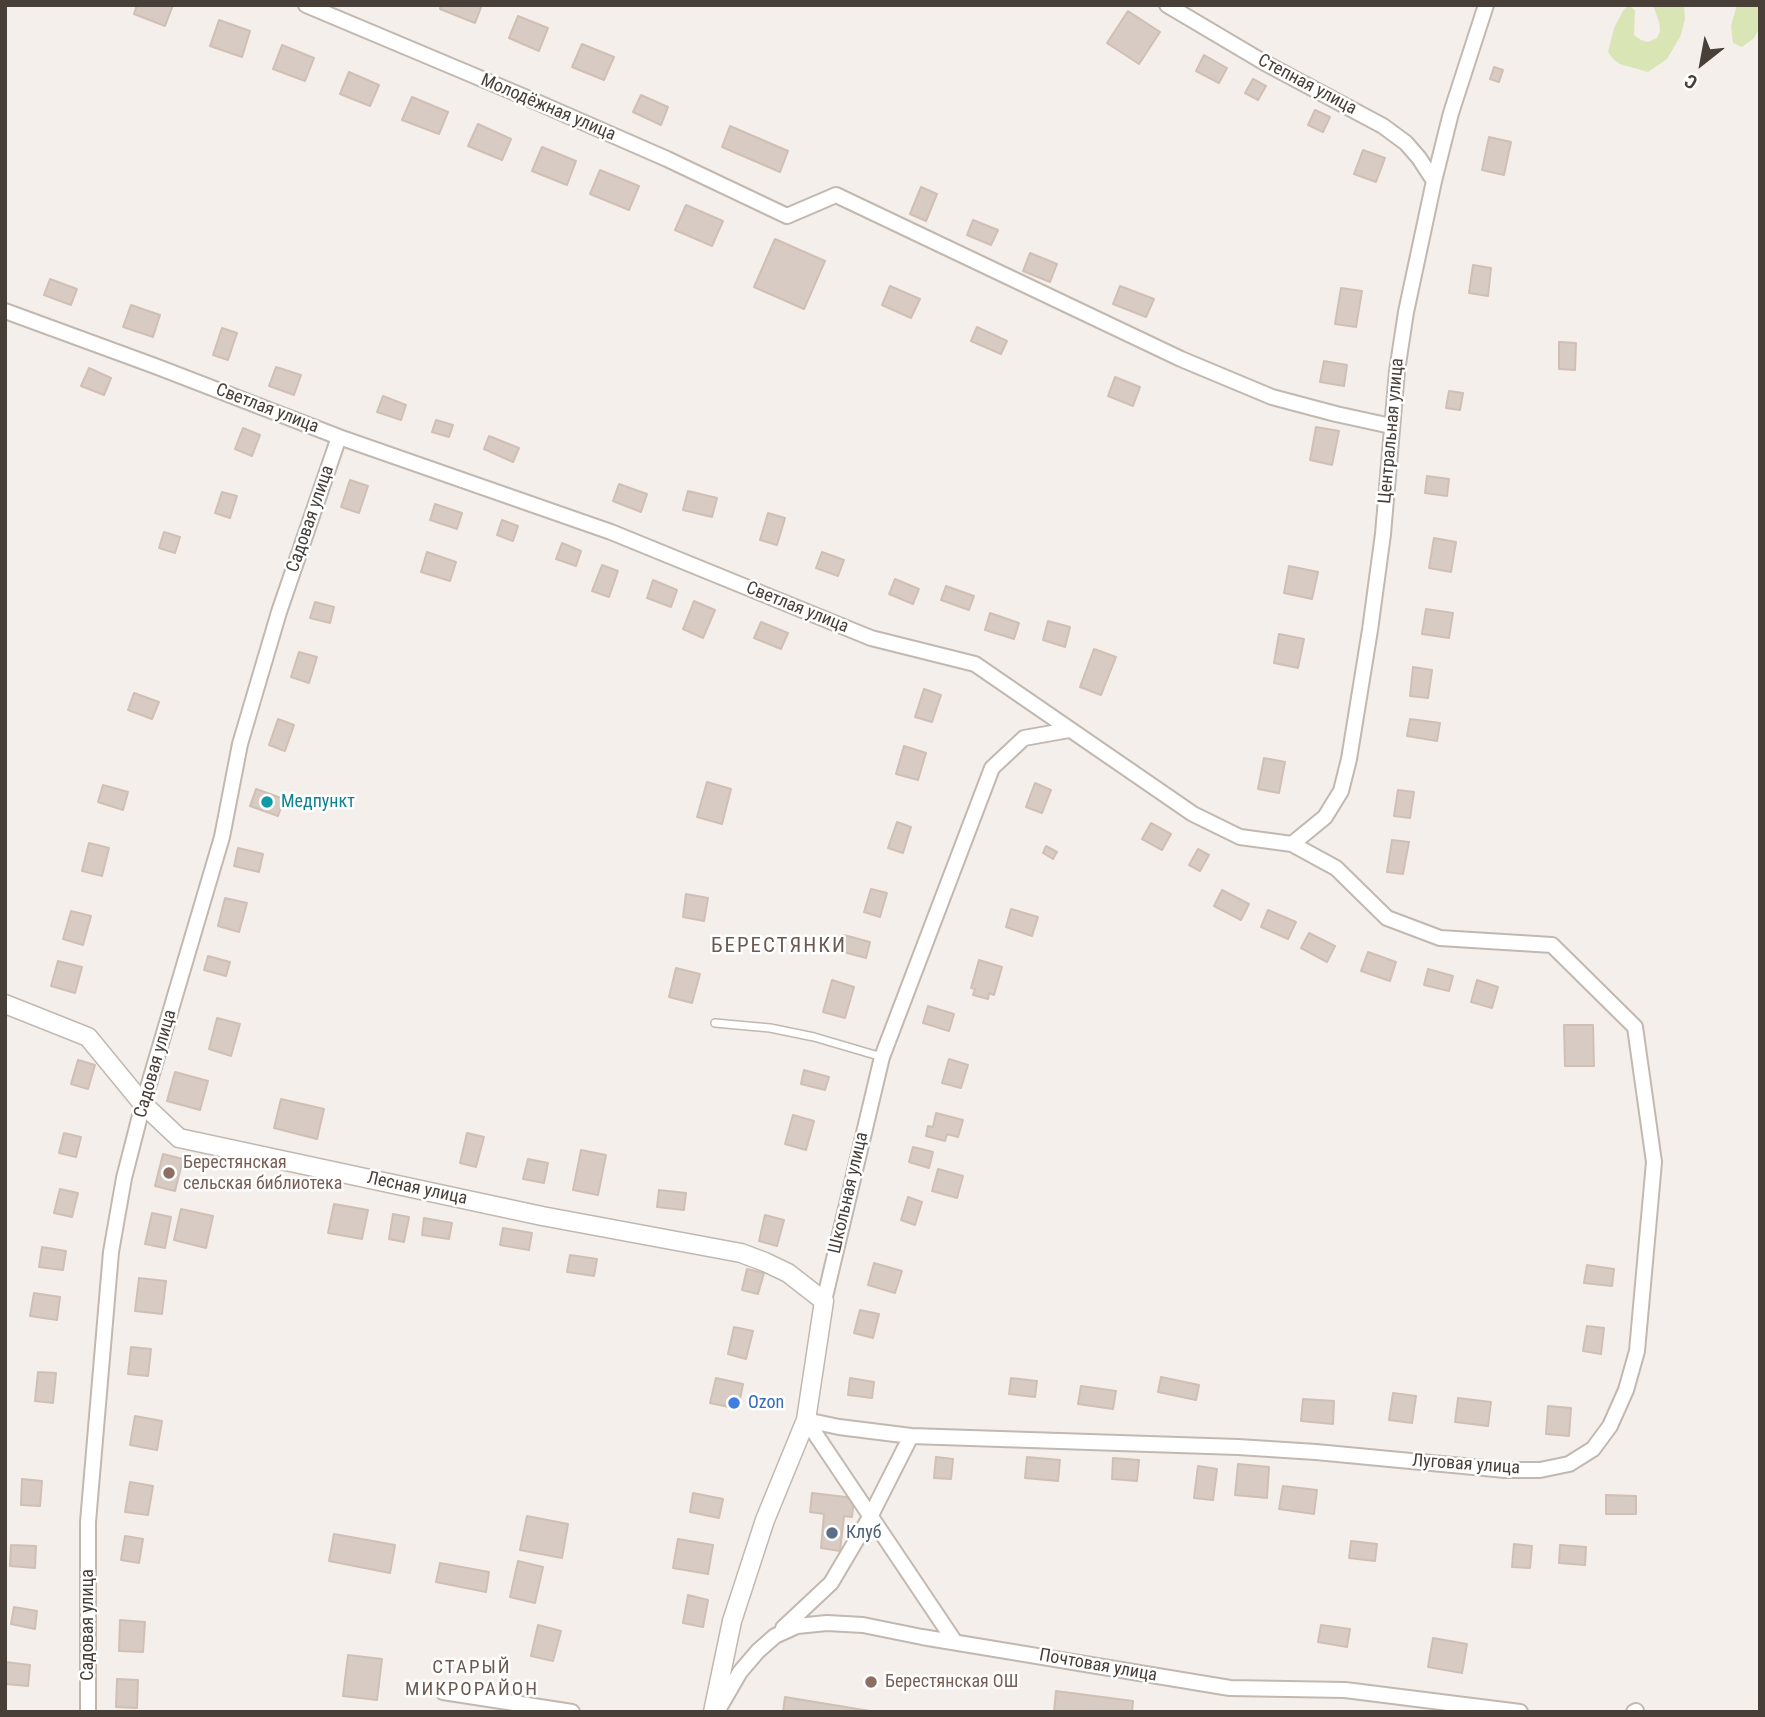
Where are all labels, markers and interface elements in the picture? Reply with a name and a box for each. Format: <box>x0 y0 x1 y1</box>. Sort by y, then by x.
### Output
north arrow <box>1667 28 1737 98</box>
street label: Степная улица <box>1254 50 1360 120</box>
text: С <box>1680 69 1701 94</box>
street label: Молодёжная улица <box>477 70 619 146</box>
street label: Центральная улица <box>1375 357 1409 505</box>
street label: Светлая улица <box>212 379 322 439</box>
street label: Садовая улица <box>283 463 339 575</box>
street label: Светлая улица <box>743 578 851 638</box>
place label: Медпункт <box>281 791 355 813</box>
marker: Медпункт <box>259 794 275 810</box>
district label: БЕРЕСТЯНКИ <box>712 934 846 960</box>
street label: Садовая улица <box>130 1007 182 1121</box>
street label: Школьная улица <box>825 1130 873 1256</box>
place label: Берестянская сельская библиотека <box>183 1152 342 1194</box>
marker: Берестянская сельская библиотека <box>161 1165 177 1181</box>
street label: Лесная улица <box>365 1168 469 1210</box>
place label: Ozon <box>748 1392 784 1414</box>
marker: Ozon <box>726 1395 742 1411</box>
street label: Луговая улица <box>1411 1450 1521 1480</box>
place label: Клуб <box>846 1522 881 1544</box>
marker: Клуб <box>824 1525 840 1541</box>
street label: Садовая улица <box>77 1569 99 1681</box>
street label: Почтовая улица <box>1037 1645 1159 1687</box>
district label: СТАРЫЙ МИКРОРАЙОН <box>406 1657 538 1701</box>
place label: Берестянская ОШ <box>885 1671 1018 1693</box>
marker: Берестянская ОШ <box>863 1674 879 1690</box>

